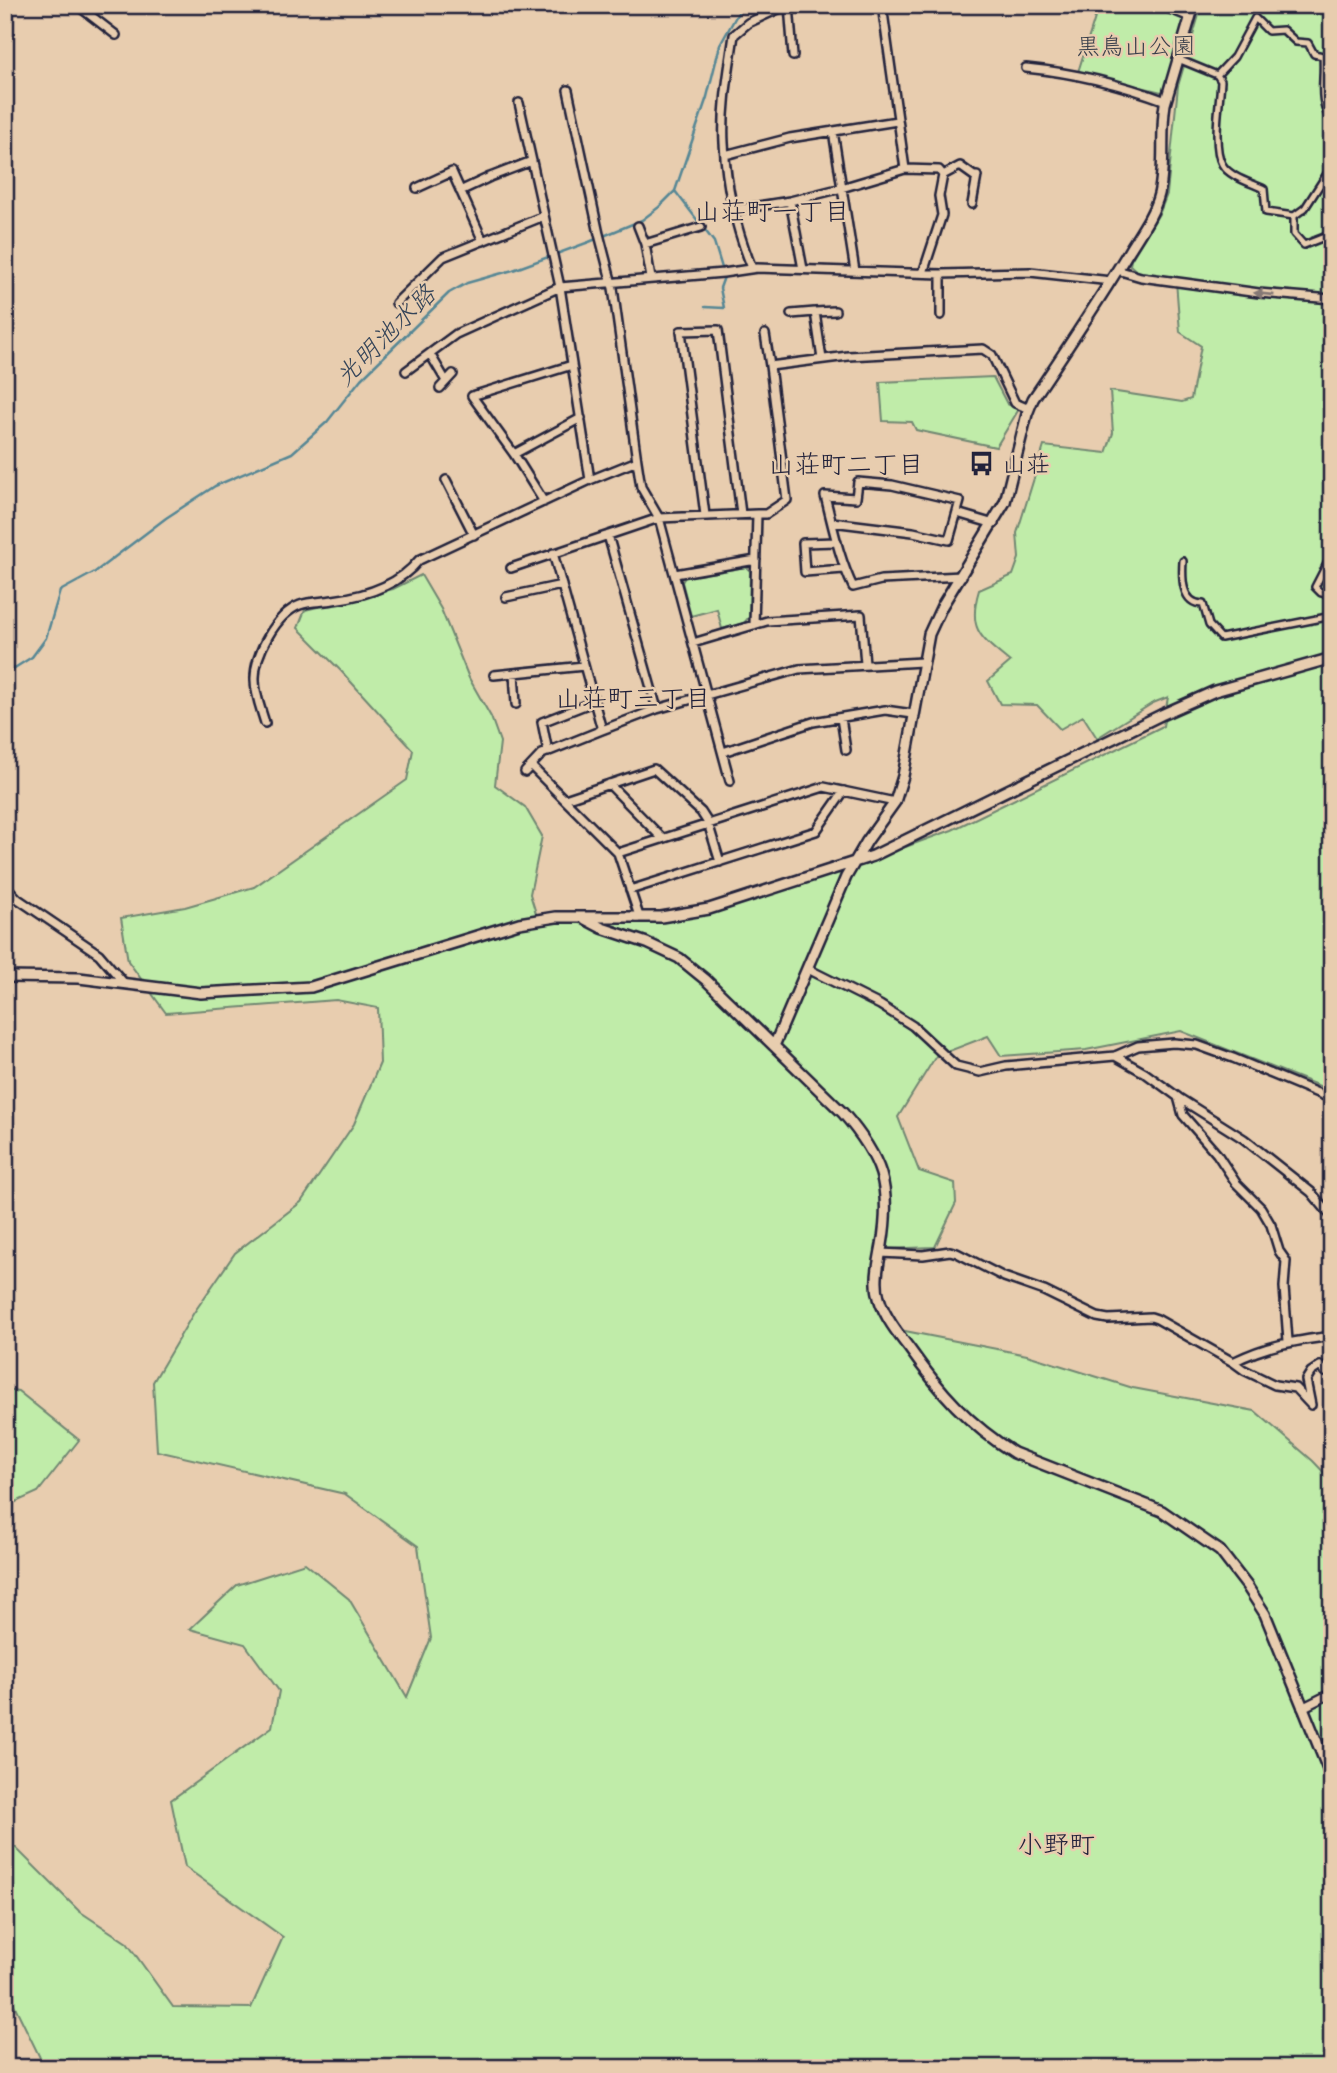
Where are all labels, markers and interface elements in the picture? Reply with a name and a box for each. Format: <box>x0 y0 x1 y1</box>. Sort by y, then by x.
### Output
park label: 黒鳥山公園 <box>1076 32 1196 60</box>
district label: 山荘町一丁目 <box>694 197 850 227</box>
water label: 光明池水路 <box>329 278 444 392</box>
one-way arrow <box>1253 288 1275 299</box>
district label: 山荘町二丁目 <box>768 450 924 480</box>
bus stop icon: 山荘 <box>968 450 996 478</box>
place label: 山荘 <box>1002 450 1050 478</box>
district label: 山荘町三丁目 <box>555 684 711 714</box>
district label: 小野町 <box>1017 1830 1095 1860</box>

